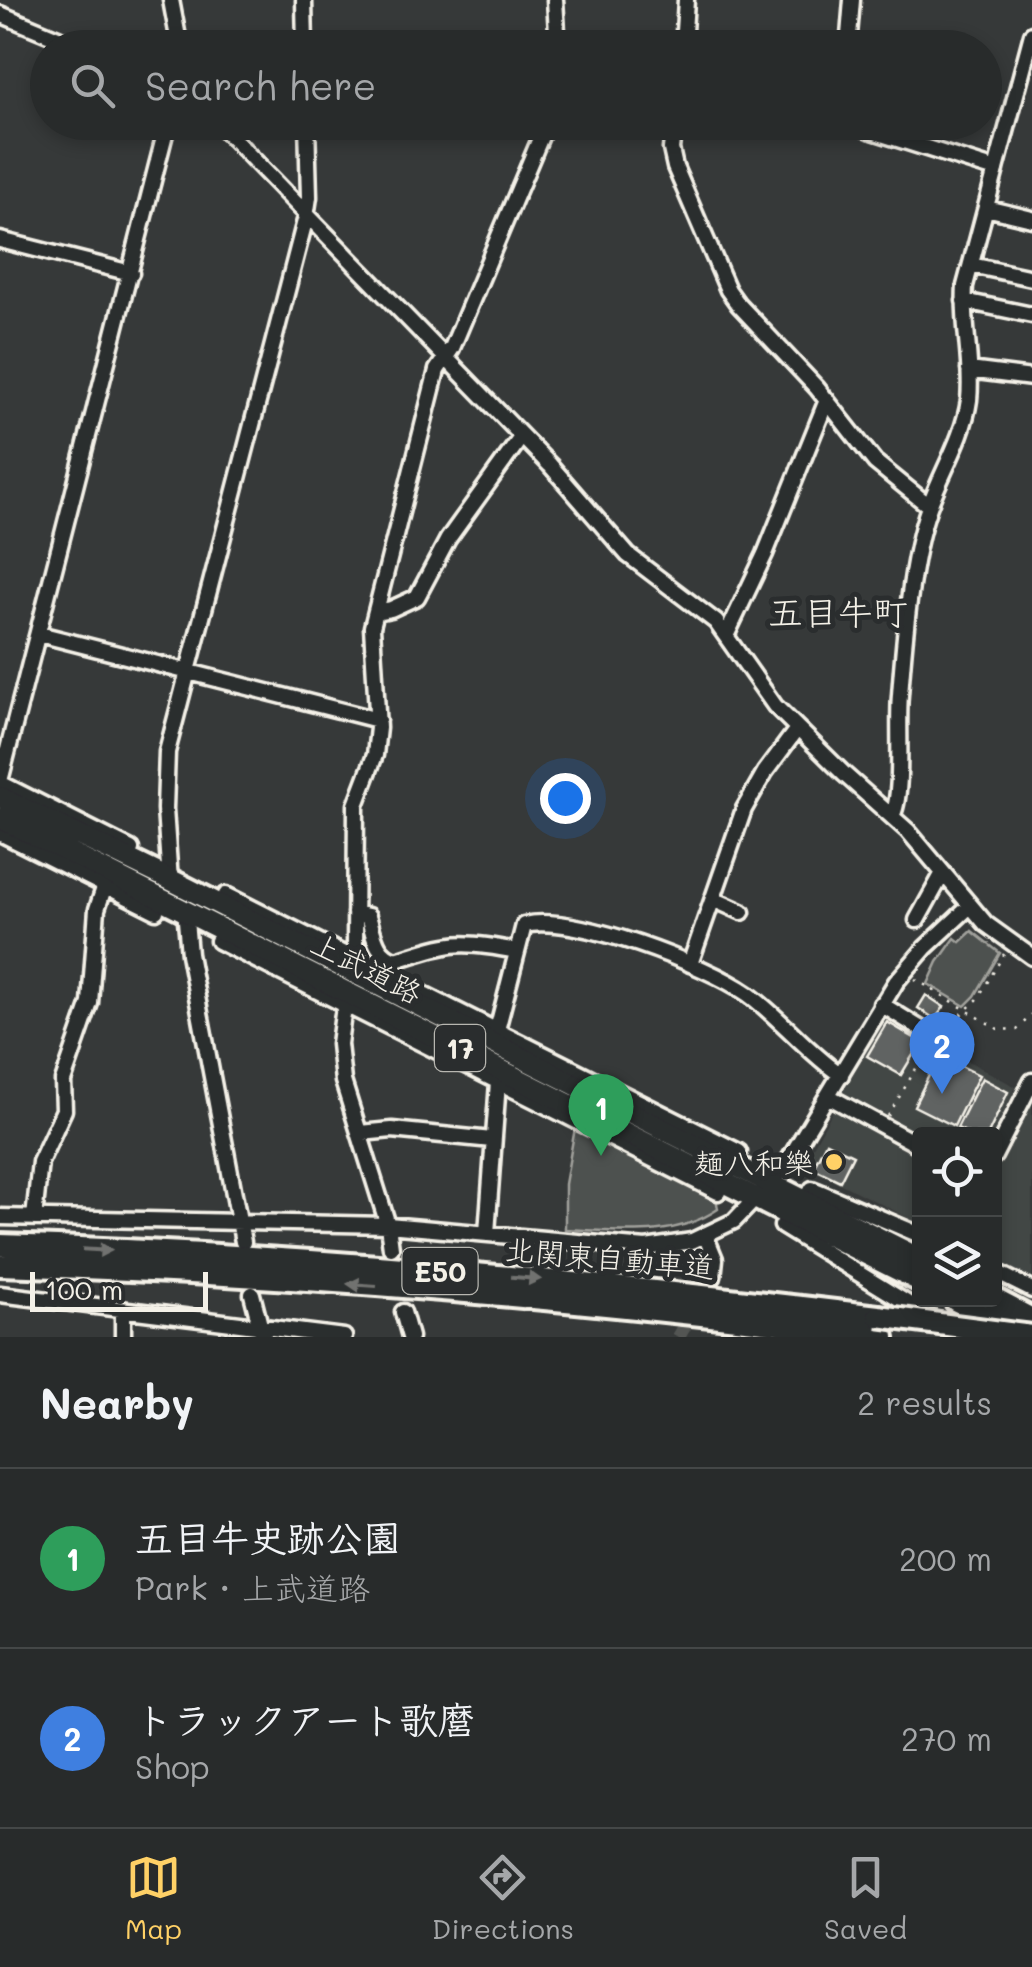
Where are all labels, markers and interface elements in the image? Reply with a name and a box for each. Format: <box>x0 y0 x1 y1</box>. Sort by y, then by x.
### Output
search box <box>30 30 1002 140</box>
icon: search <box>65 58 120 113</box>
text: Search here <box>145 60 376 110</box>
district label: 五目牛町 <box>768 588 908 634</box>
your location <box>540 773 591 824</box>
street label: 上武道路 <box>304 922 430 1012</box>
pin: 2 <box>910 1012 974 1094</box>
road number: 17 <box>435 1025 485 1071</box>
pin: 1 <box>568 1074 634 1156</box>
map controls <box>912 1127 1002 1307</box>
button: locate <box>912 1127 1002 1217</box>
place label: 麺八和樂 <box>694 1142 814 1182</box>
marker: 麺八和樂 <box>823 1151 845 1173</box>
button: layers <box>912 1217 1002 1307</box>
street label: 北関東自動車道 <box>504 1228 716 1286</box>
one-way arrow <box>82 1242 114 1258</box>
road number: E50 <box>402 1248 478 1294</box>
scale bar <box>30 1267 208 1312</box>
text: 100 m <box>45 1271 123 1307</box>
one-way arrow <box>511 1271 543 1287</box>
one-way arrow <box>345 1277 377 1293</box>
text: Nearby <box>40 1375 194 1430</box>
text: 2 results <box>857 1381 992 1423</box>
text: 五目牛史跡公園 <box>135 1512 401 1562</box>
text: 1 <box>65 1537 80 1579</box>
text: 200 m <box>899 1537 992 1579</box>
text: Park · 上武道路 <box>135 1566 370 1608</box>
text: トラックアート歌麿 <box>135 1694 475 1744</box>
text: 2 <box>64 1717 81 1759</box>
text: 270 m <box>901 1717 992 1759</box>
text: Shop <box>135 1745 210 1787</box>
tab: Map <box>125 1850 182 1946</box>
tab: Directions <box>432 1850 574 1946</box>
tab: Saved <box>824 1850 907 1946</box>

